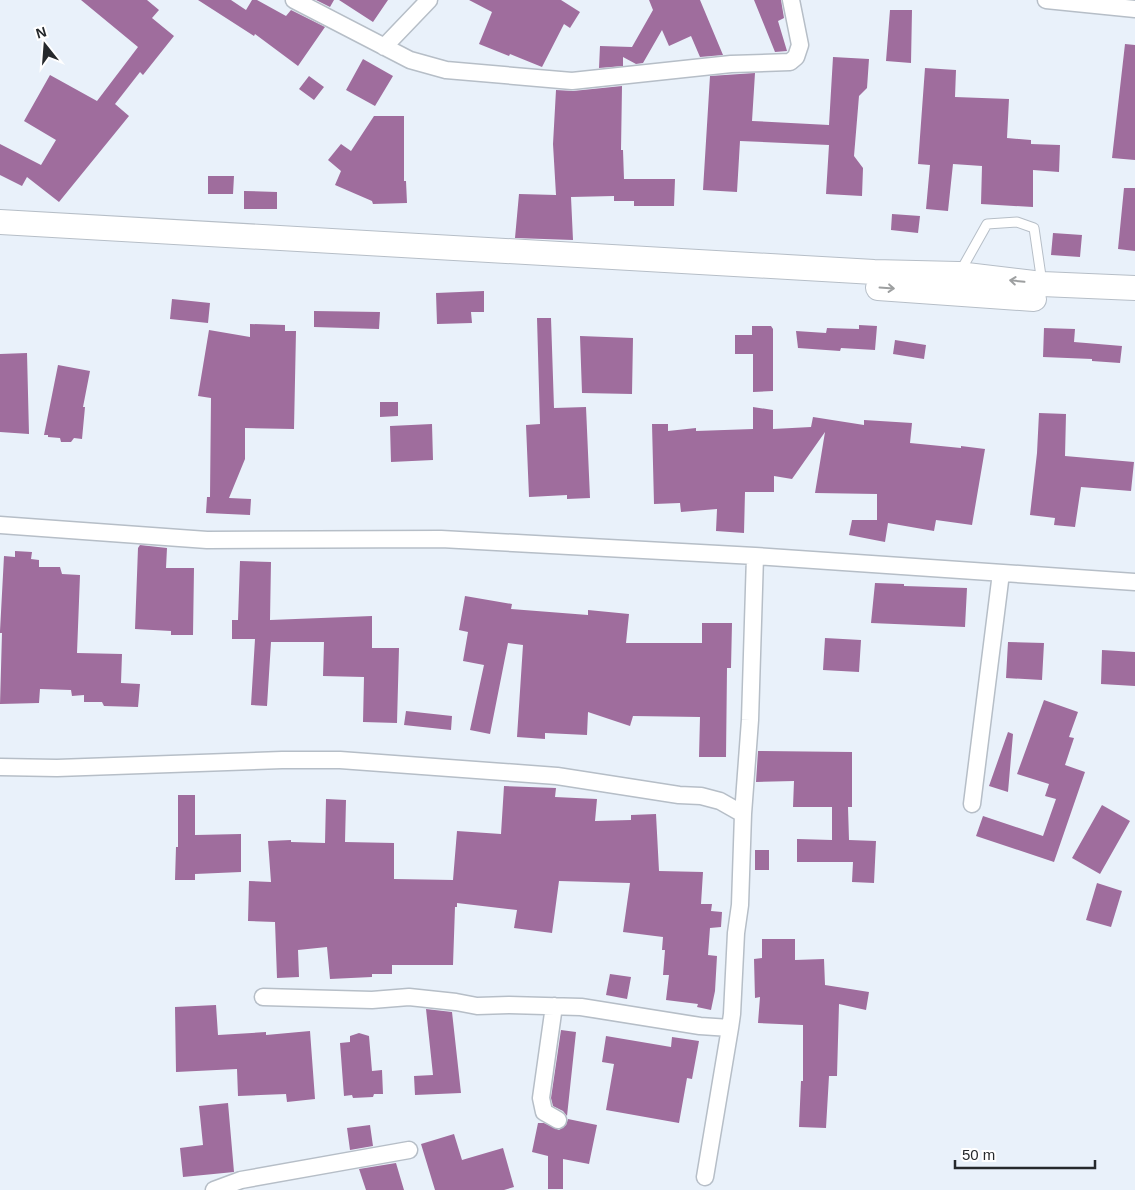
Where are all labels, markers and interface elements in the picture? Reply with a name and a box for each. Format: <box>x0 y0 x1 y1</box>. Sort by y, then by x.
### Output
north arrow <box>20 20 70 70</box>
text: N <box>34 23 48 42</box>
one-way arrow <box>1009 276 1025 286</box>
one-way arrow <box>879 284 895 293</box>
scale bar <box>955 1138 1095 1170</box>
text: 50 m <box>962 1146 995 1163</box>

